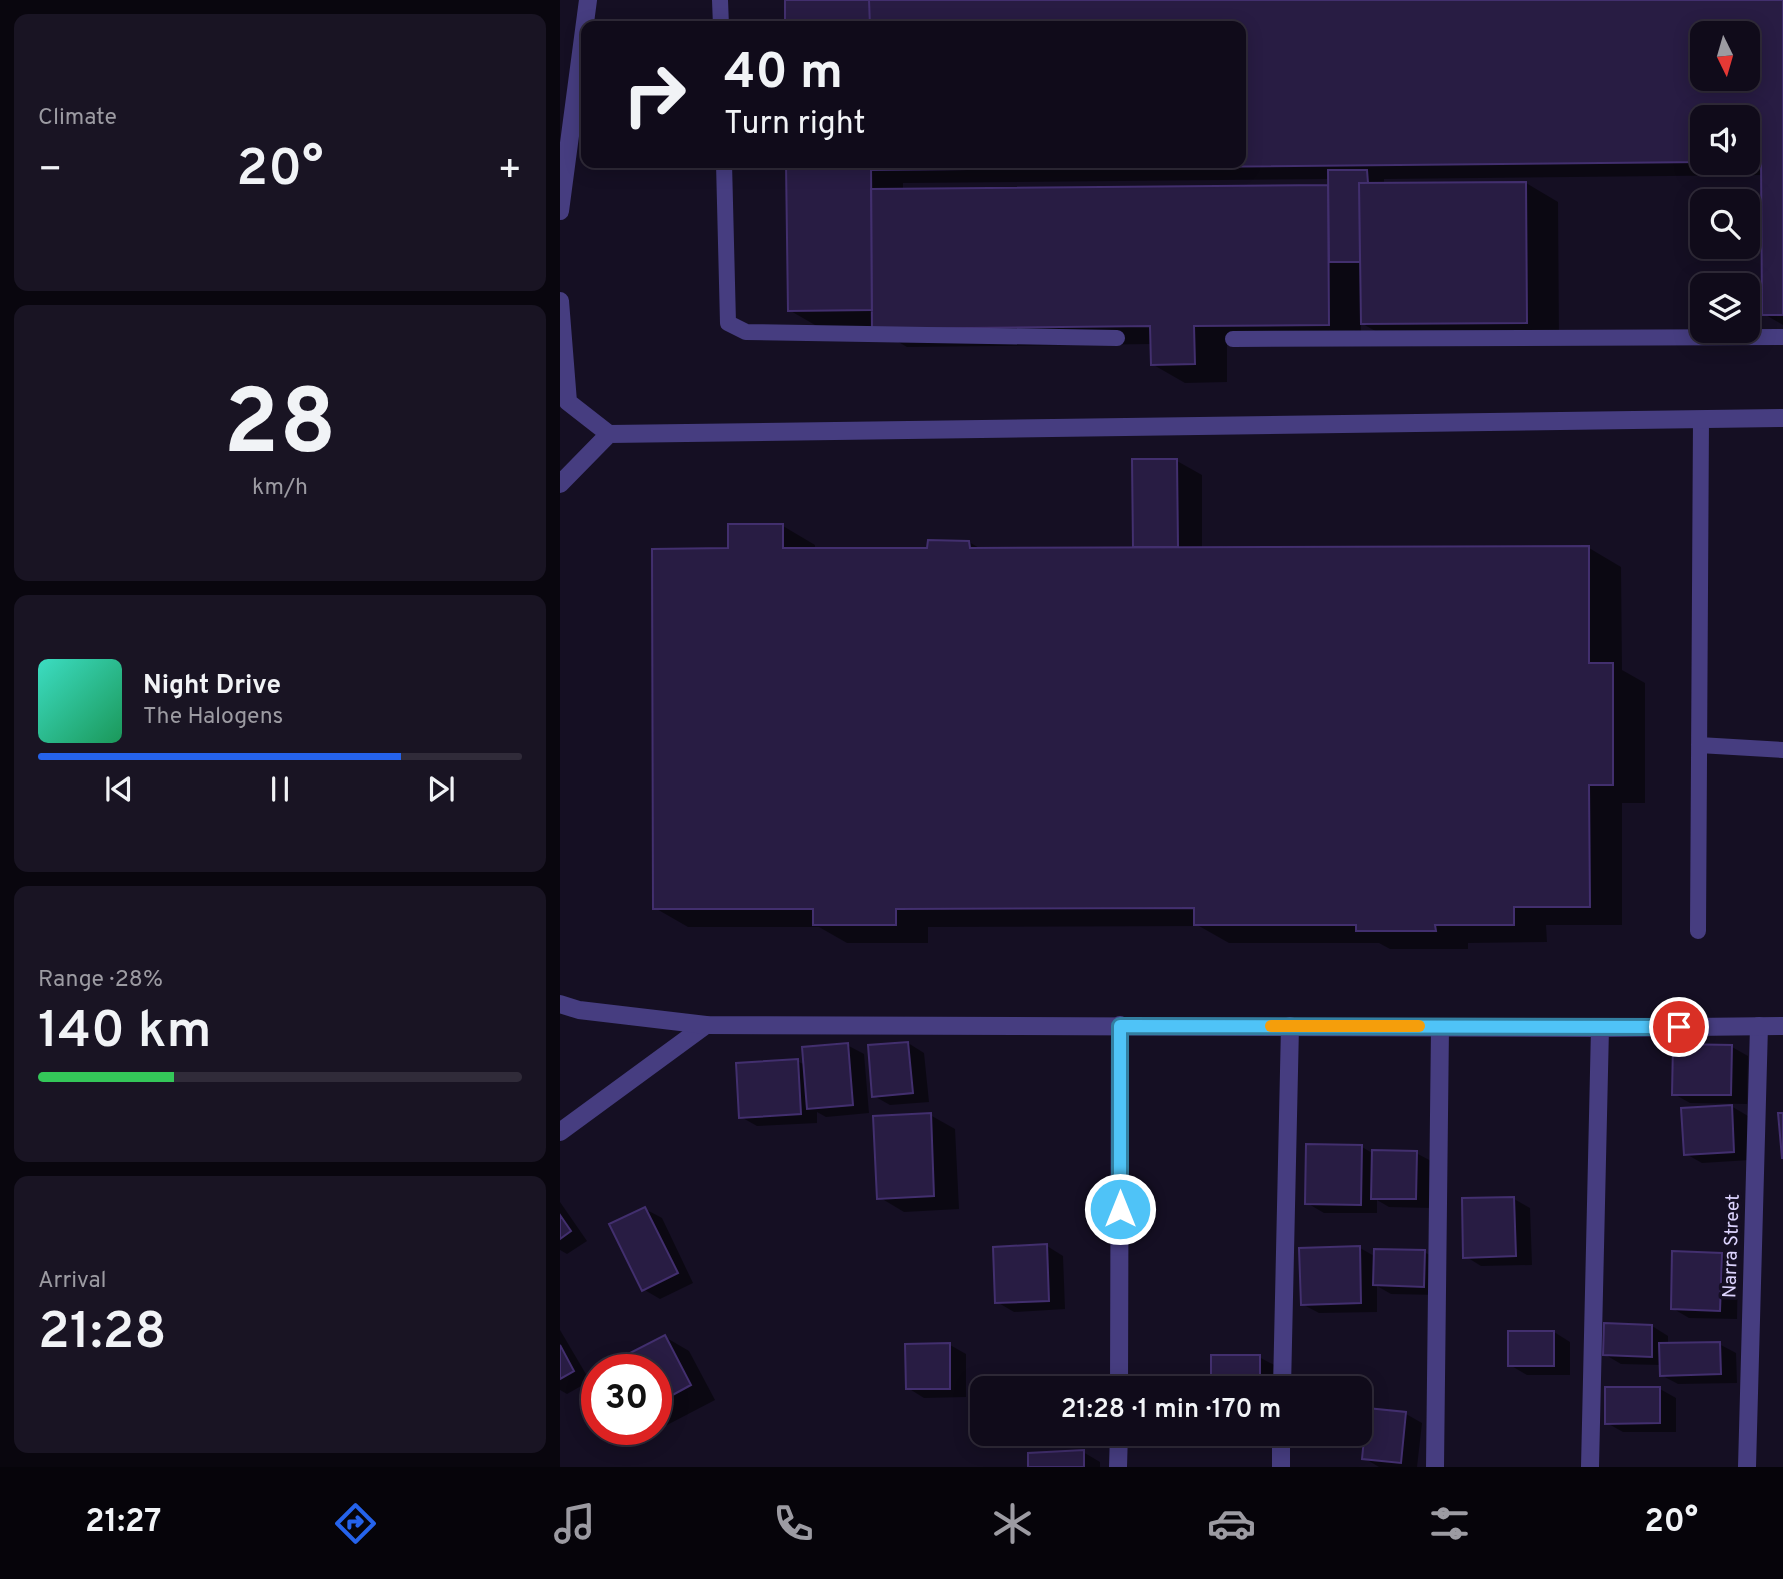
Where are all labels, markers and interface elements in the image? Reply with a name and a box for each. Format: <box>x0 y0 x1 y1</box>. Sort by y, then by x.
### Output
north arrow <box>1690 21 1760 91</box>
map controls <box>1690 21 1760 343</box>
text: 40 m <box>724 44 843 106</box>
icon: right <box>609 49 700 140</box>
text: Climate <box>38 104 117 133</box>
text: Turn right <box>724 105 866 145</box>
button: sound <box>1690 105 1760 175</box>
text: 20° <box>236 138 324 204</box>
text: − <box>38 147 63 196</box>
text: + <box>497 147 522 196</box>
button: search <box>1690 189 1760 259</box>
button: layers <box>1690 273 1760 343</box>
text: 28 <box>224 371 336 486</box>
text: km/h <box>252 474 308 503</box>
text: Night Drive <box>143 670 281 703</box>
text: The Halogens <box>143 703 283 732</box>
icon: previous <box>100 770 138 808</box>
icon: pause <box>261 770 299 808</box>
icon: next <box>422 770 460 808</box>
text: Range · 28% <box>38 966 163 995</box>
pin <box>1649 997 1709 1057</box>
text: 140 km <box>38 1000 212 1066</box>
icon: arrive <box>1660 1008 1698 1046</box>
position arrow <box>1083 1172 1157 1246</box>
street label: Narra Street <box>1718 1194 1746 1298</box>
text: Arrival <box>38 1267 107 1296</box>
text: 21:28 <box>38 1301 167 1367</box>
speed limit sign: 30 <box>581 1354 672 1445</box>
text: 21:28 · 1 min · 170 m <box>1061 1394 1281 1427</box>
icon: directions <box>331 1499 380 1548</box>
icon: music <box>550 1499 599 1548</box>
icon: phone <box>769 1499 818 1548</box>
icon: climate <box>988 1499 1037 1548</box>
icon: car <box>1207 1499 1256 1548</box>
icon: filters <box>1425 1499 1474 1548</box>
text: 21:27 <box>85 1503 161 1543</box>
text: 20° <box>1644 1503 1698 1543</box>

